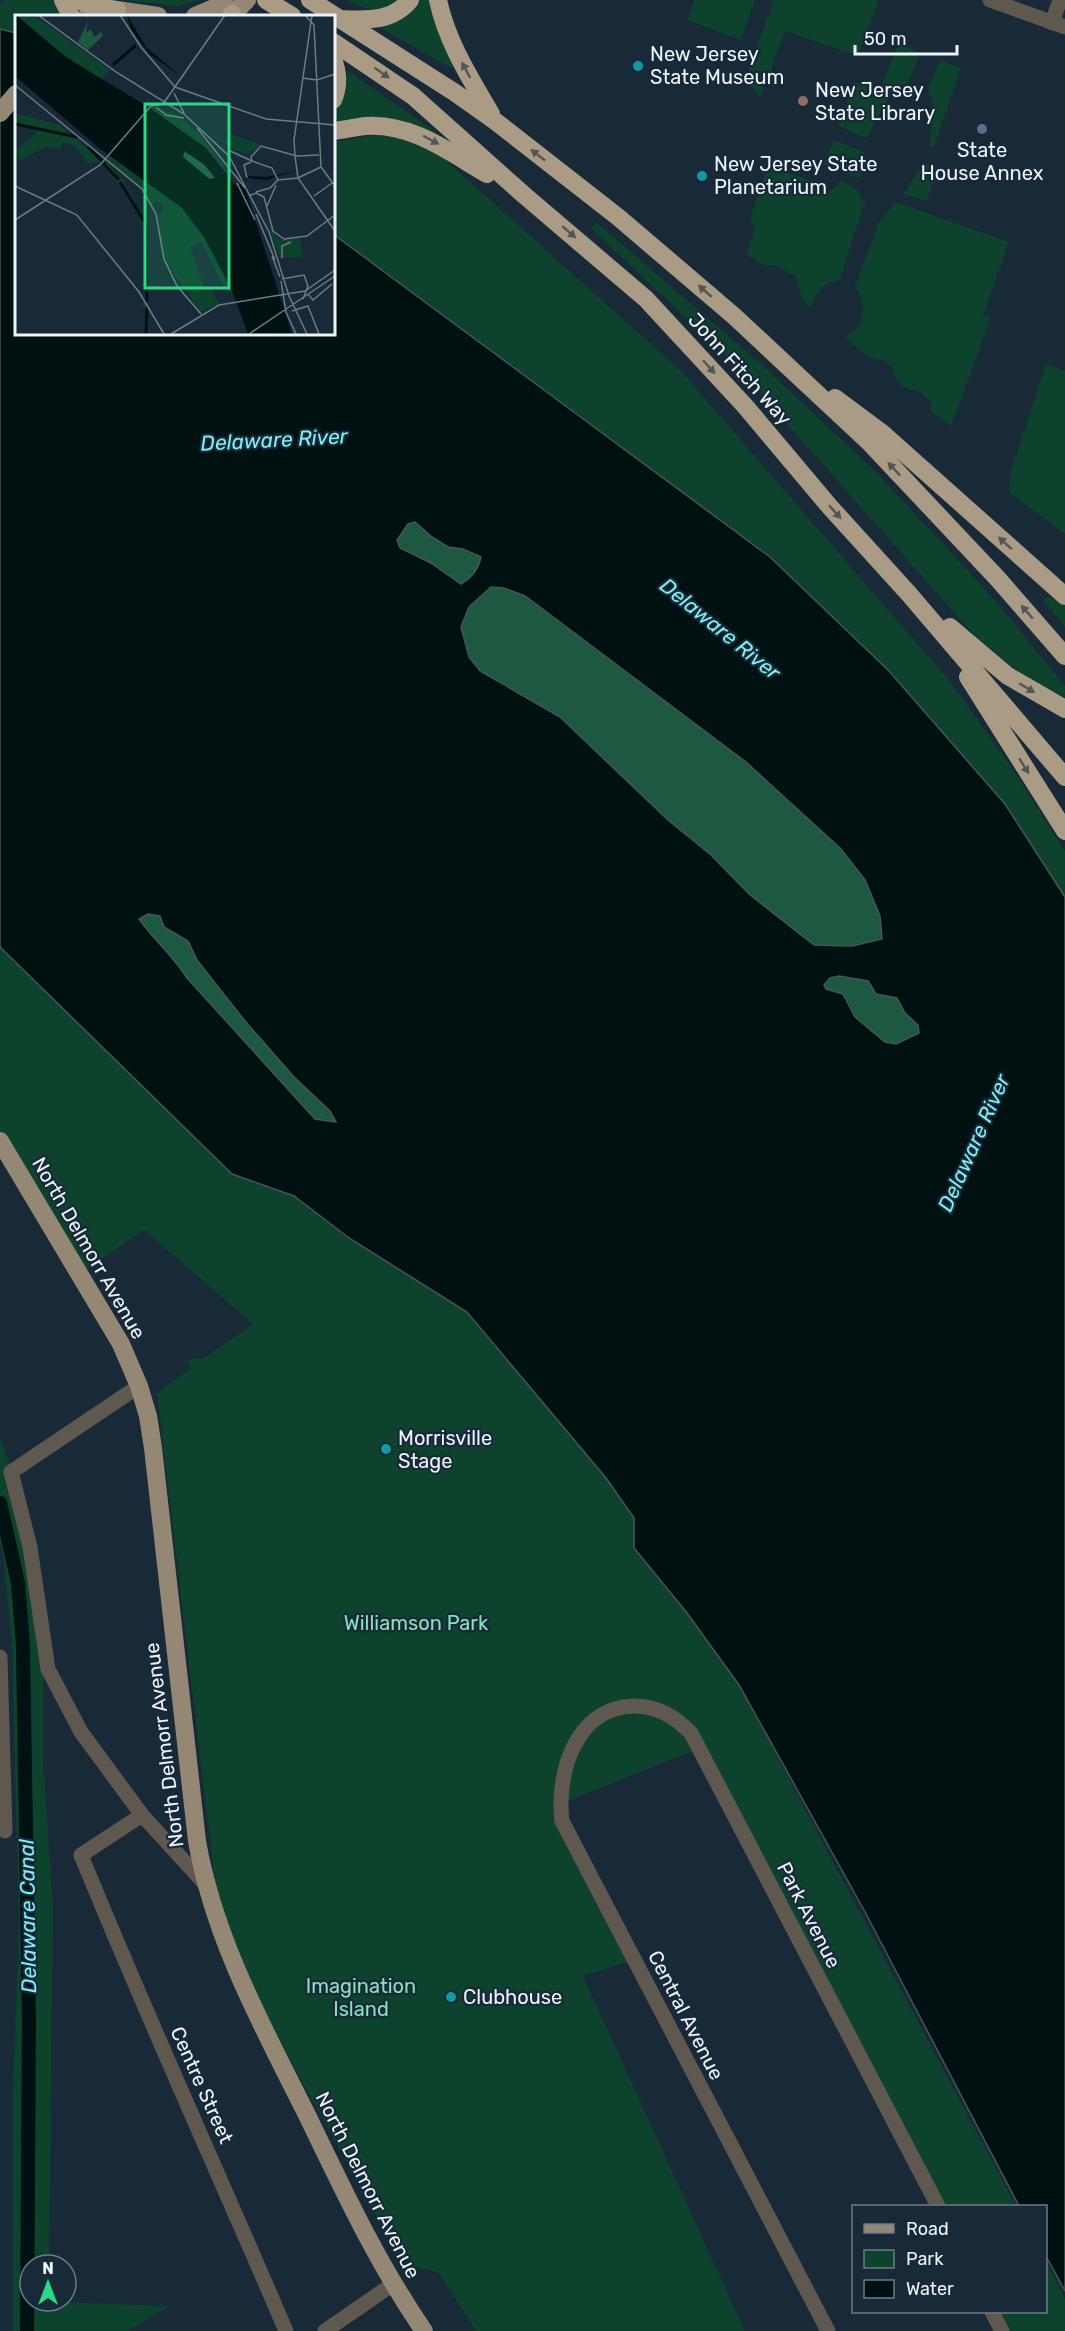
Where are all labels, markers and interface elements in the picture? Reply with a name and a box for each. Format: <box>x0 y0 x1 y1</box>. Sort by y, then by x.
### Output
inset map <box>15 15 334 334</box>
scale bar <box>855 18 957 56</box>
text: 50 m <box>864 28 907 50</box>
place label: New Jersey State Museum <box>650 42 784 89</box>
marker: New Jersey State Museum <box>631 59 645 73</box>
one-way arrow <box>461 62 471 79</box>
one-way arrow <box>374 67 389 79</box>
place label: New Jersey State Library <box>815 78 935 125</box>
marker: New Jersey State Library <box>796 94 810 108</box>
marker: State House Annex <box>975 122 989 136</box>
one-way arrow <box>422 136 439 145</box>
place label: State House Annex <box>921 138 1044 185</box>
one-way arrow <box>530 148 546 161</box>
place label: New Jersey State Planetarium <box>714 152 877 199</box>
marker: New Jersey State Planetarium <box>695 169 709 183</box>
one-way arrow <box>561 225 576 238</box>
one-way arrow <box>698 285 713 298</box>
street label: John Fitch Way <box>683 308 797 430</box>
one-way arrow <box>702 359 715 374</box>
water label: Delaware River <box>200 423 349 456</box>
one-way arrow <box>887 462 901 477</box>
one-way arrow <box>828 504 841 519</box>
one-way arrow <box>998 536 1013 550</box>
water label: Delaware River <box>655 573 786 685</box>
one-way arrow <box>1021 605 1034 620</box>
one-way arrow <box>1019 682 1035 693</box>
one-way arrow <box>1018 757 1030 773</box>
water label: Delaware River <box>932 1069 1015 1215</box>
street label: North Delmorr Avenue <box>27 1153 151 1343</box>
place label: Morrisville Stage <box>398 1426 492 1473</box>
marker: Morrisville Stage <box>379 1442 393 1456</box>
park label: Williamson Park <box>344 1611 489 1635</box>
street label: North Delmorr Avenue <box>140 1641 188 1849</box>
water label: Delaware Canal <box>14 1838 41 1993</box>
street label: Park Avenue <box>772 1858 846 1972</box>
street label: Central Avenue <box>643 1946 729 2084</box>
park label: Imagination Island <box>306 1974 416 2021</box>
place label: Clubhouse <box>463 1985 562 2009</box>
marker: Clubhouse <box>444 1990 458 2004</box>
street label: Centre Street <box>165 2023 239 2147</box>
street label: North Delmorr Avenue <box>311 2088 425 2282</box>
legend <box>852 2205 1047 2313</box>
text: Road <box>906 2218 949 2240</box>
text: Park <box>906 2248 944 2270</box>
north arrow <box>18 2253 78 2313</box>
text: N <box>42 2259 54 2278</box>
text: Water <box>906 2278 954 2300</box>

